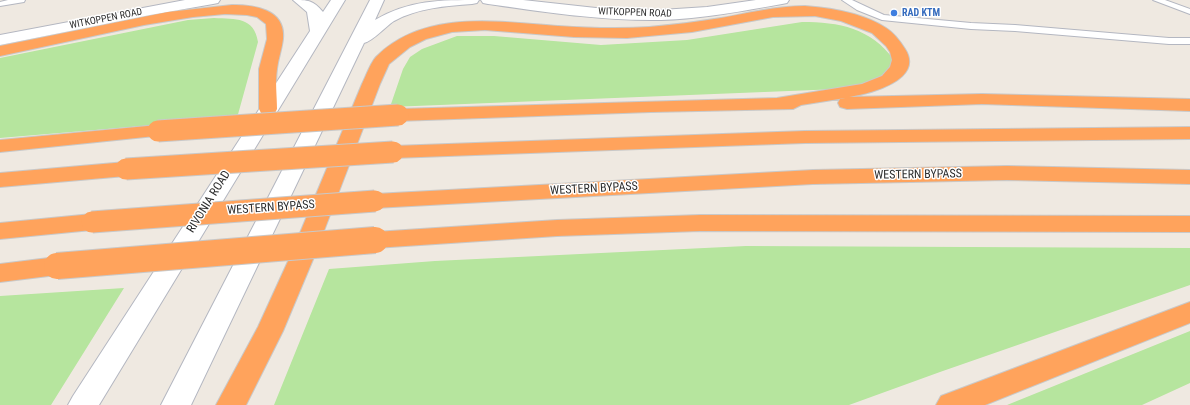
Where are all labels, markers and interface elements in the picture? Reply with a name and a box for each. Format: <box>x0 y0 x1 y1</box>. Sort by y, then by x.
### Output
street label: WITKOPPEN ROAD <box>69 6 143 32</box>
street label: WITKOPPEN ROAD <box>598 6 672 20</box>
place label: RAD KTM <box>902 7 940 19</box>
marker: RAD KTM <box>889 8 899 18</box>
street label: WESTERN BYPASS <box>874 167 962 183</box>
street label: RIVONIA ROAD <box>184 168 234 236</box>
street label: WESTERN BYPASS <box>550 180 638 198</box>
street label: WESTERN BYPASS <box>227 198 315 218</box>

